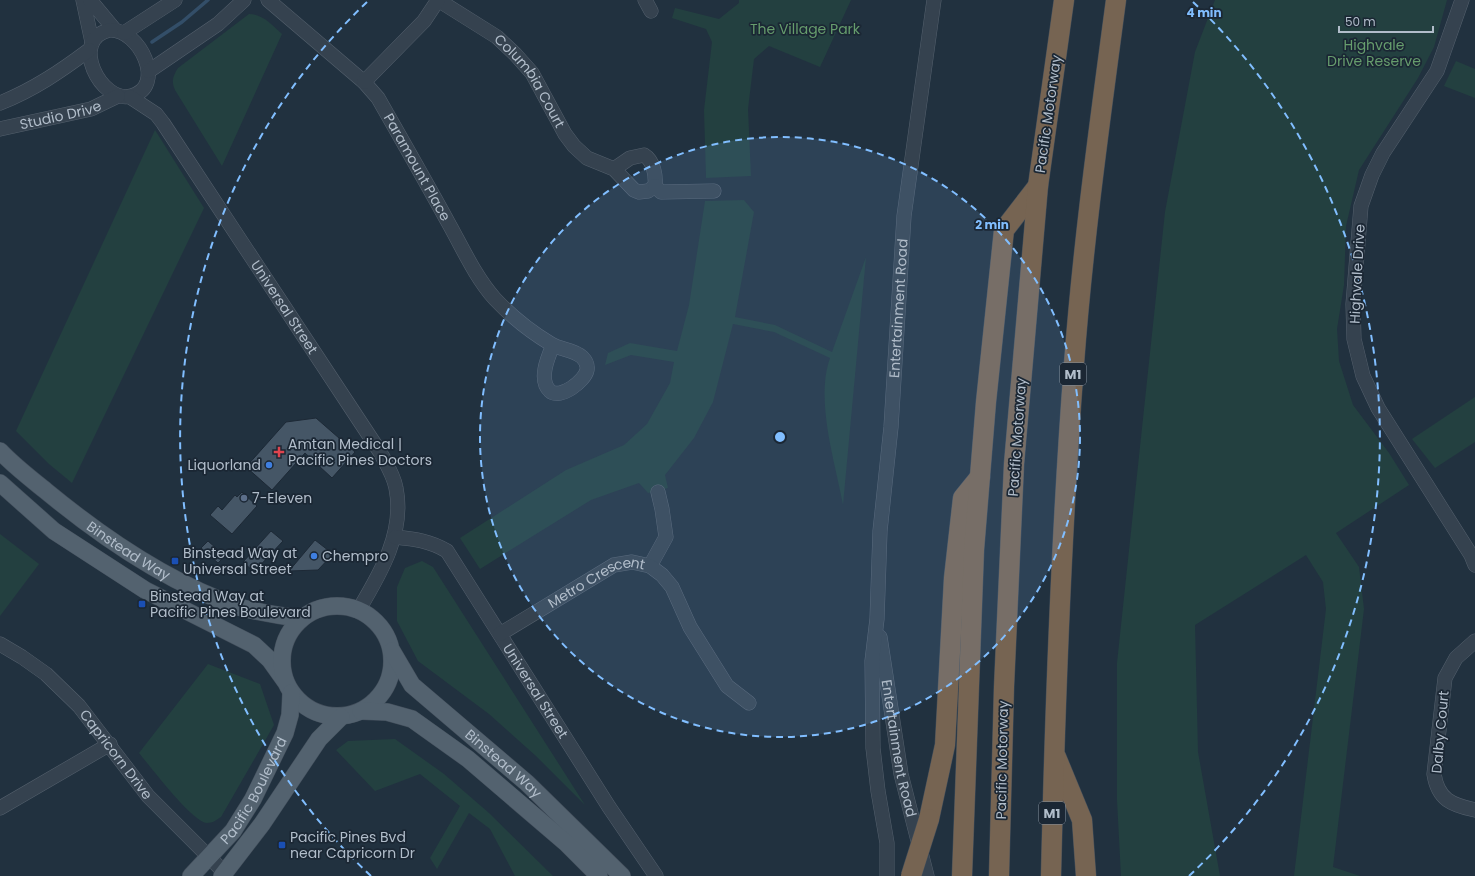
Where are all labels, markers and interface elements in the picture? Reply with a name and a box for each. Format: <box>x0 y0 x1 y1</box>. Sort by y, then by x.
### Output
text: 4 min <box>1186 4 1222 21</box>
scale bar <box>1339 8 1433 34</box>
text: 50 m <box>1345 13 1376 30</box>
park label: The Village Park <box>750 19 861 39</box>
street label: Columbia Court <box>490 29 570 131</box>
park label: Highvale Drive Reserve <box>1327 35 1421 71</box>
street label: Pacific Motorway <box>1030 54 1066 174</box>
street label: Studio Drive <box>18 95 105 134</box>
street label: Paramount Place <box>379 110 456 225</box>
text: 2 min <box>975 216 1009 233</box>
street label: Highvale Drive <box>1344 223 1370 324</box>
street label: Entertainment Road <box>884 238 913 378</box>
street label: Universal Street <box>246 256 323 358</box>
road number: M1 <box>1060 363 1086 385</box>
street label: Pacific Motorway <box>1003 377 1031 497</box>
centre of rings <box>773 430 787 444</box>
place label: Amtan Medical | Pacific Pines Doctors <box>288 434 432 470</box>
marker: Amtan Medical | Pacific Pines Doctors <box>273 446 285 458</box>
place label: Liquorland <box>188 455 261 475</box>
marker: Liquorland <box>264 460 274 470</box>
place label: 7-Eleven <box>252 488 312 508</box>
marker: 7-Eleven <box>239 493 249 503</box>
street label: Binstead Way <box>83 516 174 585</box>
place label: Binstead Way at Universal Street <box>183 543 297 579</box>
place label: Chempro <box>322 546 389 566</box>
marker: Chempro <box>309 551 319 561</box>
street label: Metro Crescent <box>544 552 647 613</box>
marker: Binstead Way at Universal Street <box>170 556 180 566</box>
place label: Binstead Way at Pacific Pines Boulevard <box>150 586 311 622</box>
marker: Binstead Way at Pacific Pines Boulevard <box>137 599 147 609</box>
street label: Universal Street <box>498 640 573 742</box>
street label: Entertainment Road <box>877 678 922 819</box>
street label: Dalby Court <box>1426 690 1454 774</box>
street label: Pacific Motorway <box>991 700 1013 820</box>
street label: Capricorn Drive <box>75 705 157 804</box>
street label: Binstead Way <box>461 724 546 802</box>
street label: Pacific Boulevard <box>216 733 292 849</box>
road number: M1 <box>1039 802 1065 824</box>
place label: Pacific Pines Bvd near Capricorn Dr <box>290 827 415 863</box>
marker: Pacific Pines Bvd near Capricorn Dr <box>277 840 287 850</box>

